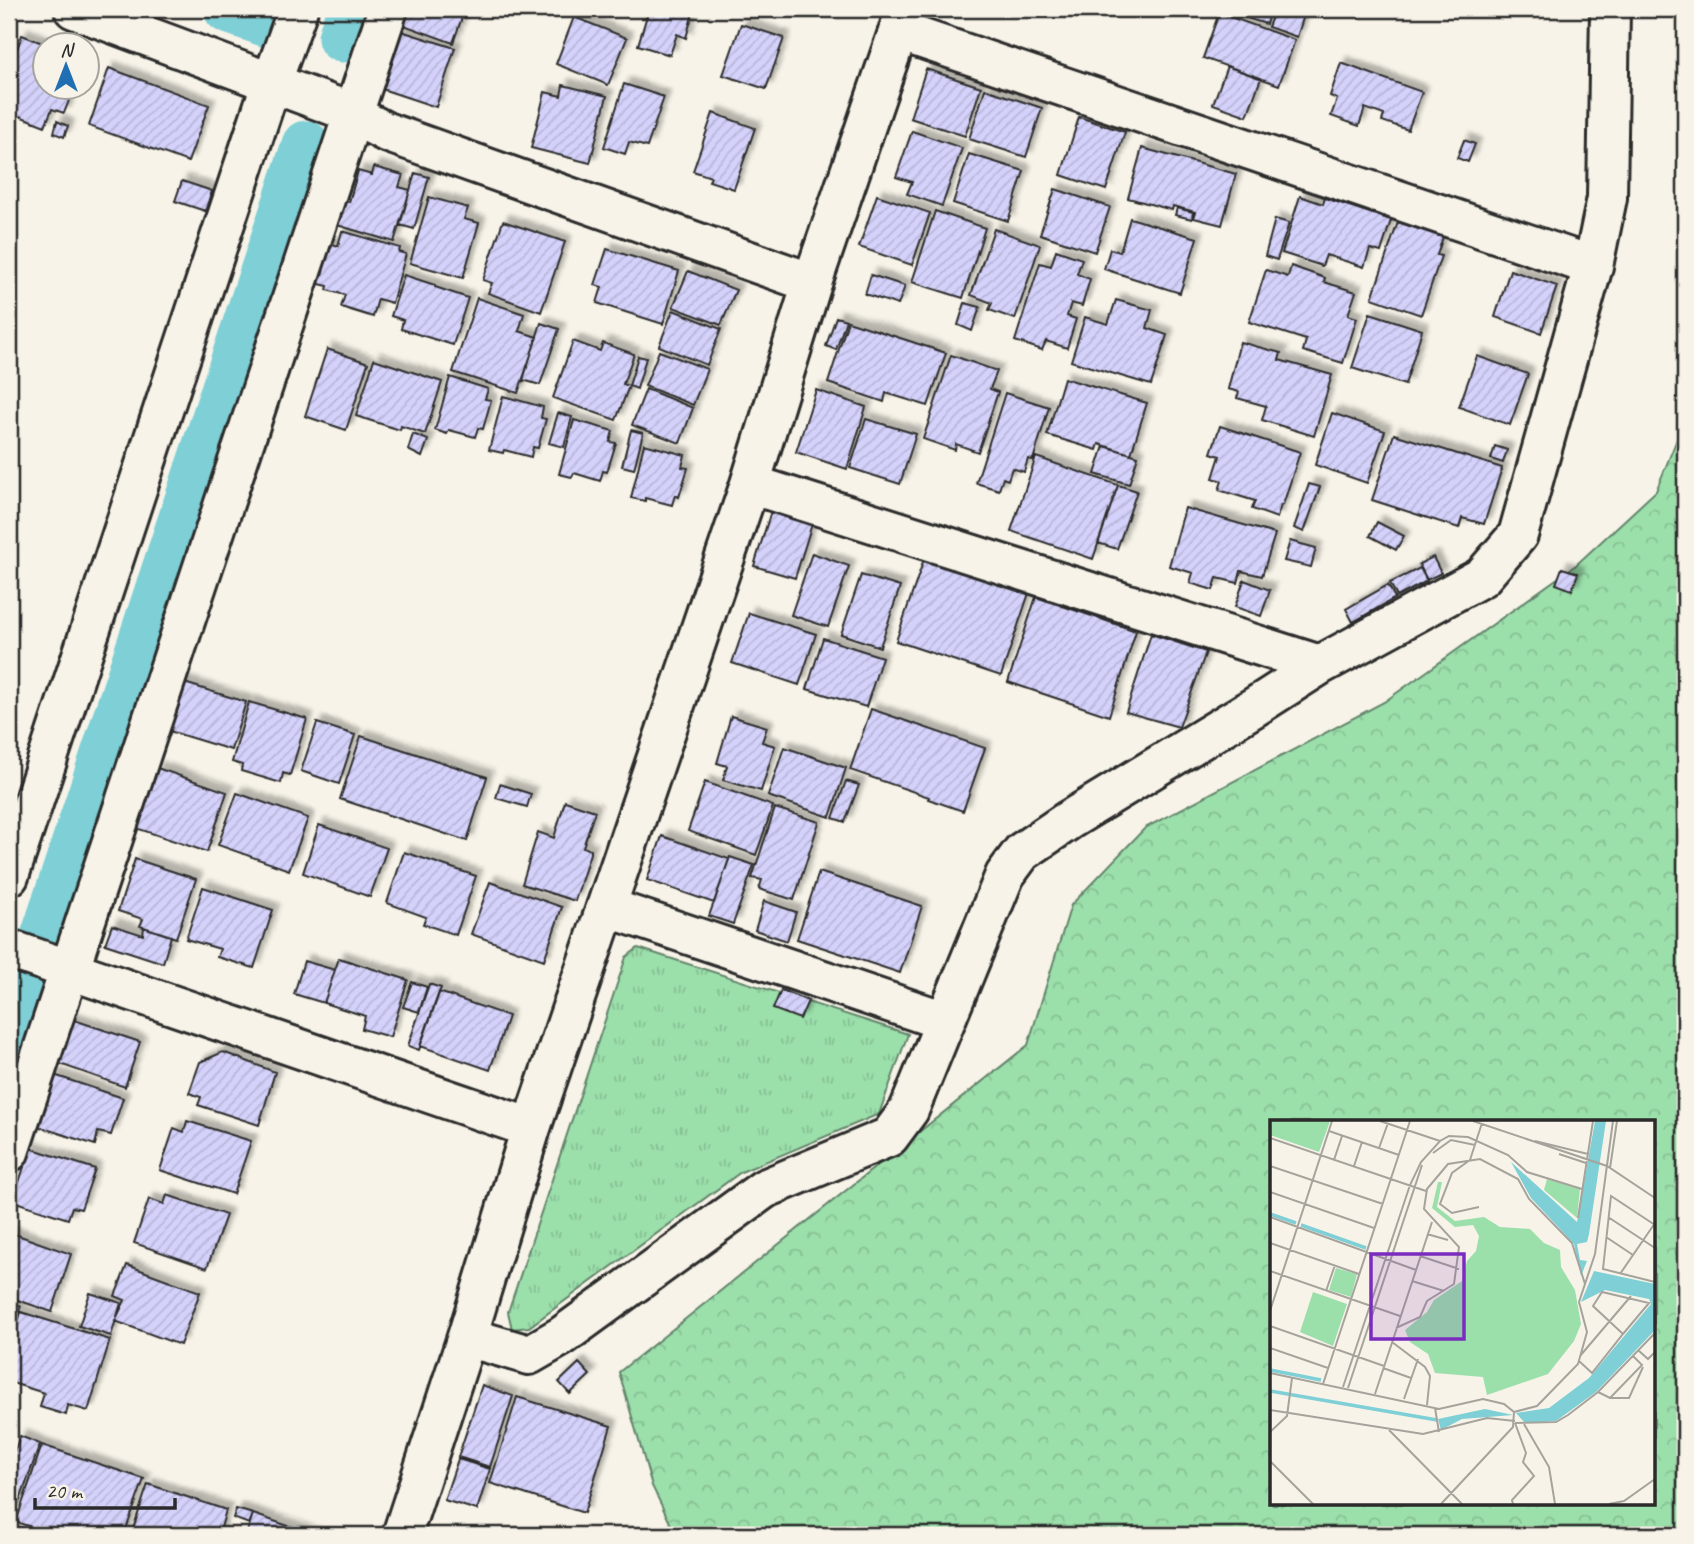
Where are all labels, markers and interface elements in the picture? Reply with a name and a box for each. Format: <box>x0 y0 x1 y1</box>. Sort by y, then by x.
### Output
north arrow <box>32 32 102 102</box>
text: N <box>60 38 75 62</box>
inset map <box>1270 1120 1656 1506</box>
scale bar <box>35 1467 175 1511</box>
text: 20 m <box>46 1478 84 1504</box>

